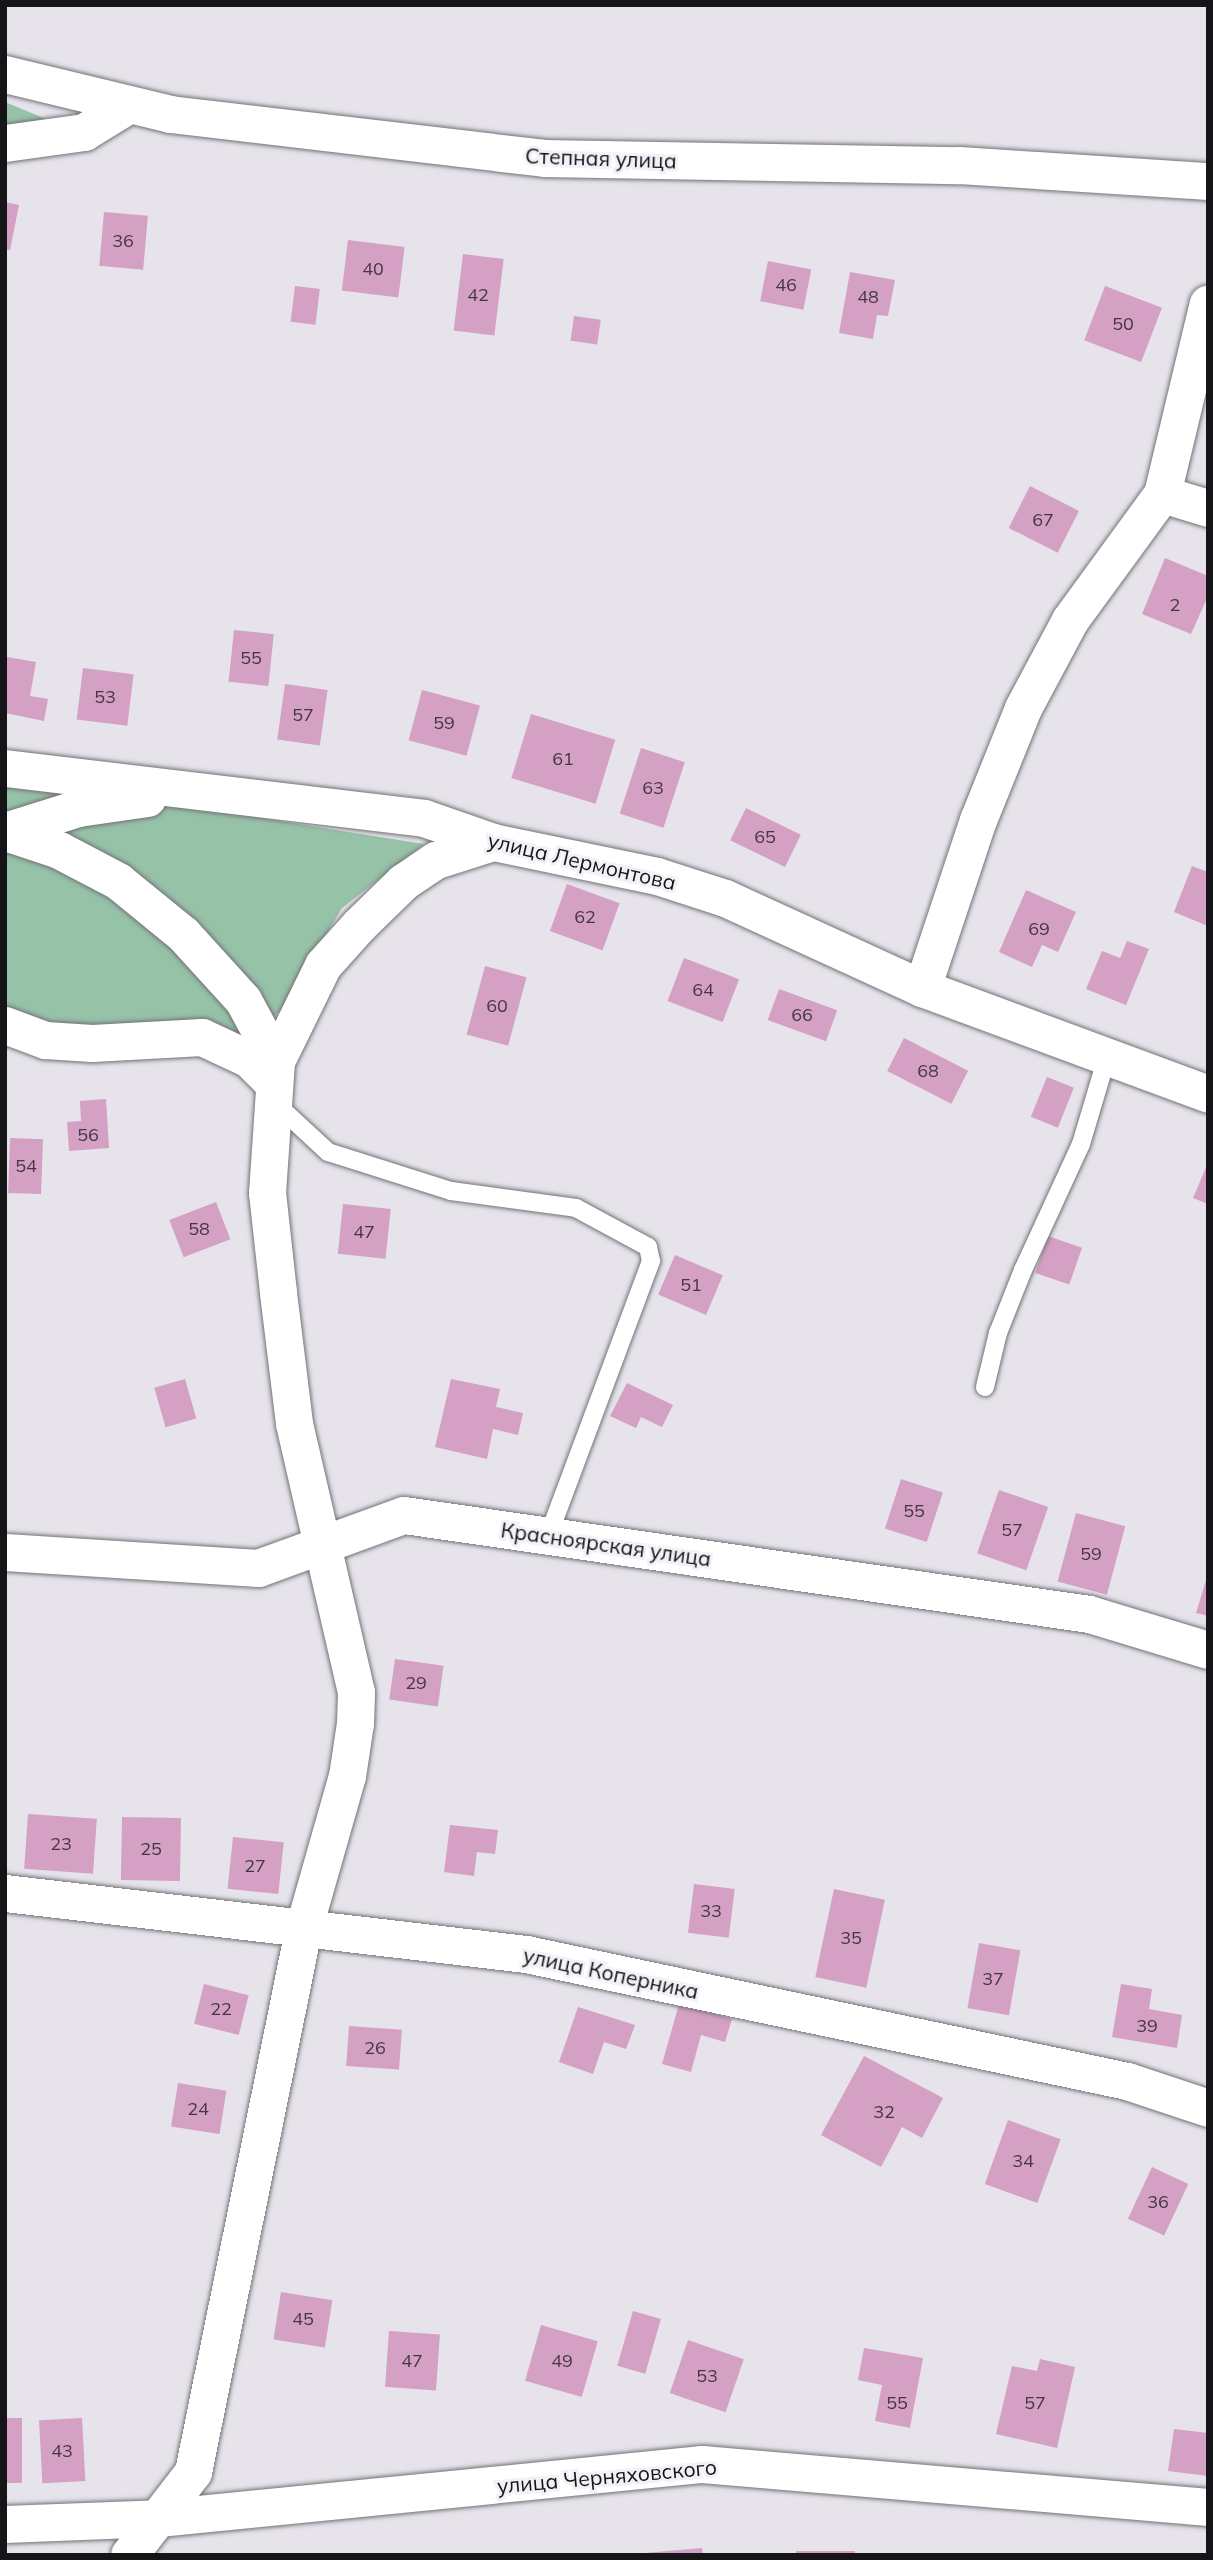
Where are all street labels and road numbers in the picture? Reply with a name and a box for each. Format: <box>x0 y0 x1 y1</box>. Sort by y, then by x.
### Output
street label: Степная улица <box>525 143 677 173</box>
street label: улица Лермонтова <box>486 827 678 895</box>
street label: Красноярская улица <box>499 1517 713 1571</box>
street label: улица Коперника <box>521 1942 701 2004</box>
street label: улица Черняховского <box>496 2454 718 2498</box>

